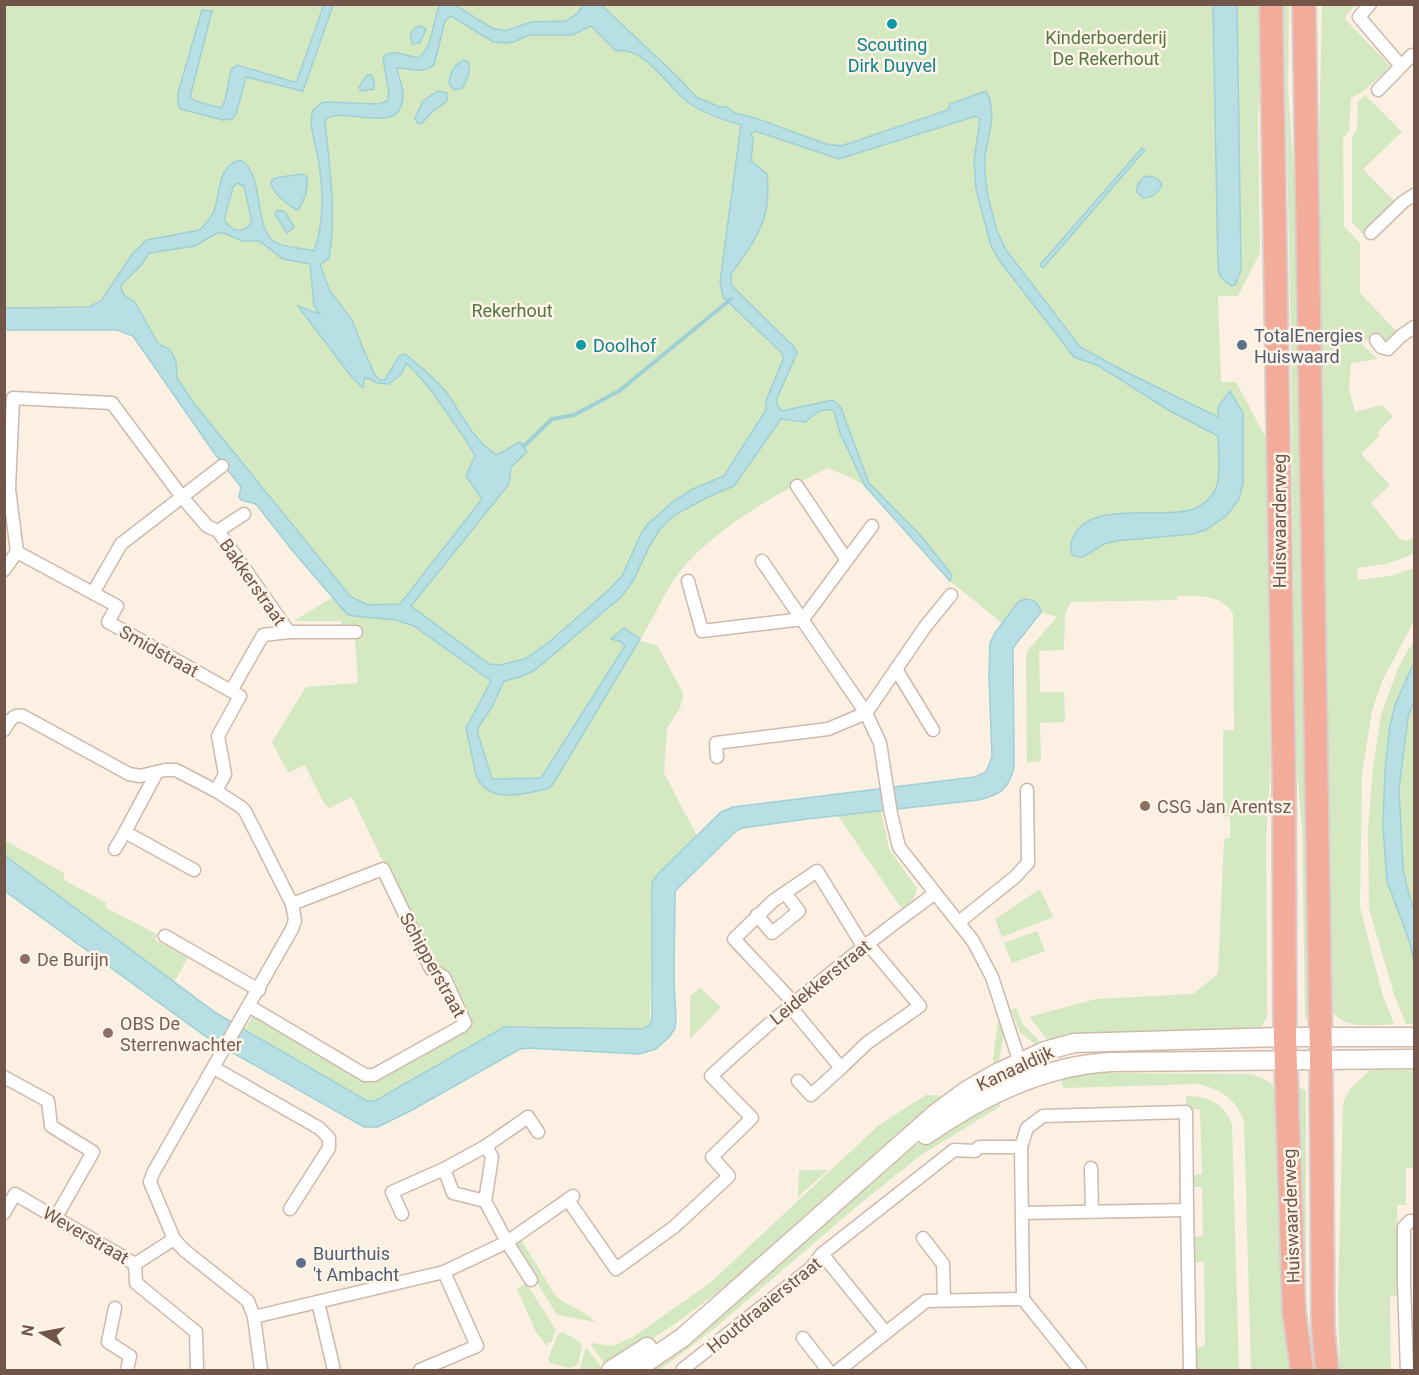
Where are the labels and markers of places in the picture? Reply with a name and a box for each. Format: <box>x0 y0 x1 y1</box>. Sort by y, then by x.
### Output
marker: Scouting Dirk Duyvel <box>885 17 899 31</box>
place label: Scouting Dirk Duyvel <box>848 34 936 76</box>
place label: TotalEnergies Huiswaard <box>1254 325 1363 367</box>
place label: Doolhof <box>593 335 657 356</box>
marker: Doolhof <box>574 338 588 352</box>
marker: TotalEnergies Huiswaard <box>1235 338 1249 352</box>
place label: CSG Jan Arentsz <box>1157 796 1292 817</box>
marker: CSG Jan Arentsz <box>1138 799 1152 813</box>
place label: De Burijn <box>37 949 109 970</box>
marker: De Burijn <box>18 952 32 966</box>
place label: OBS De Sterrenwachter <box>120 1013 242 1055</box>
marker: OBS De Sterrenwachter <box>101 1026 115 1040</box>
place label: Buurthuis 't Ambacht <box>313 1243 399 1285</box>
marker: Buurthuis 't Ambacht <box>294 1256 308 1270</box>

